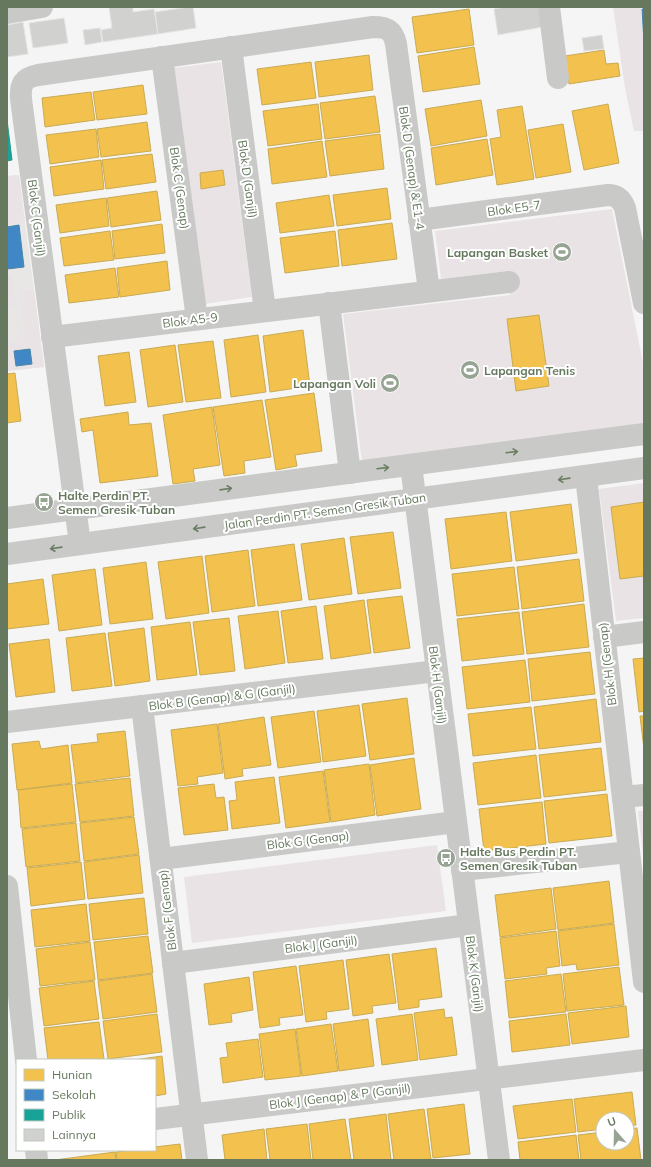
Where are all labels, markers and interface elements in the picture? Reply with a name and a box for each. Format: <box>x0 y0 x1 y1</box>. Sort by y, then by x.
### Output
street label: Blok D (Genap) & E1-4 <box>396 105 428 231</box>
street label: Blok D (Ganjil) <box>235 139 261 219</box>
street label: Blok C (Genap) <box>167 146 193 230</box>
street label: Blok C (Ganjil) <box>25 179 49 257</box>
street label: Blok E5-7 <box>486 197 542 219</box>
sports icon: Lapangan Basket <box>551 241 573 263</box>
place label: Lapangan Basket <box>447 245 548 260</box>
street label: Blok A5-9 <box>162 309 218 331</box>
sports icon: Lapangan Tenis <box>459 359 481 381</box>
place label: Lapangan Tenis <box>484 363 575 378</box>
sports icon: Lapangan Voli <box>379 372 401 394</box>
place label: Lapangan Voli <box>293 376 376 391</box>
one-way arrow <box>505 448 518 455</box>
one-way arrow <box>376 465 389 472</box>
one-way arrow <box>558 475 571 483</box>
one-way arrow <box>219 485 232 493</box>
place label: Halte Perdin PT. Semen Gresik Tuban <box>58 488 175 517</box>
street label: Jalan Perdin PT. Semen Gresik Tuban <box>223 489 427 533</box>
bus stop icon: Halte Perdin PT. Semen Gresik Tuban <box>33 491 55 513</box>
one-way arrow <box>193 524 206 532</box>
one-way arrow <box>50 544 63 552</box>
street label: Blok H (Genap) <box>594 622 620 706</box>
street label: Blok H (Ganjil) <box>426 645 450 725</box>
street label: Blok B (Genap) & G (Ganjil) <box>148 681 296 713</box>
street label: Blok G (Genap) <box>266 827 350 853</box>
place label: Halte Bus Perdin PT. Semen Gresik Tuban <box>460 844 577 873</box>
bus stop icon: Halte Bus Perdin PT. Semen Gresik Tuban <box>435 847 457 869</box>
street label: Blok F (Genap) <box>155 869 179 951</box>
street label: Blok J (Ganjil) <box>284 932 358 956</box>
street label: Blok K (Ganjil) <box>463 935 487 1013</box>
legend <box>16 1059 156 1151</box>
text: Hunian <box>52 1067 92 1082</box>
street label: Blok J (Genap) & P (Ganjil) <box>268 1080 412 1112</box>
text: Sekolah <box>52 1087 96 1102</box>
text: Publik <box>52 1107 87 1122</box>
north arrow <box>595 1111 635 1151</box>
text: U <box>605 1114 618 1130</box>
text: Lainnya <box>52 1127 96 1142</box>

